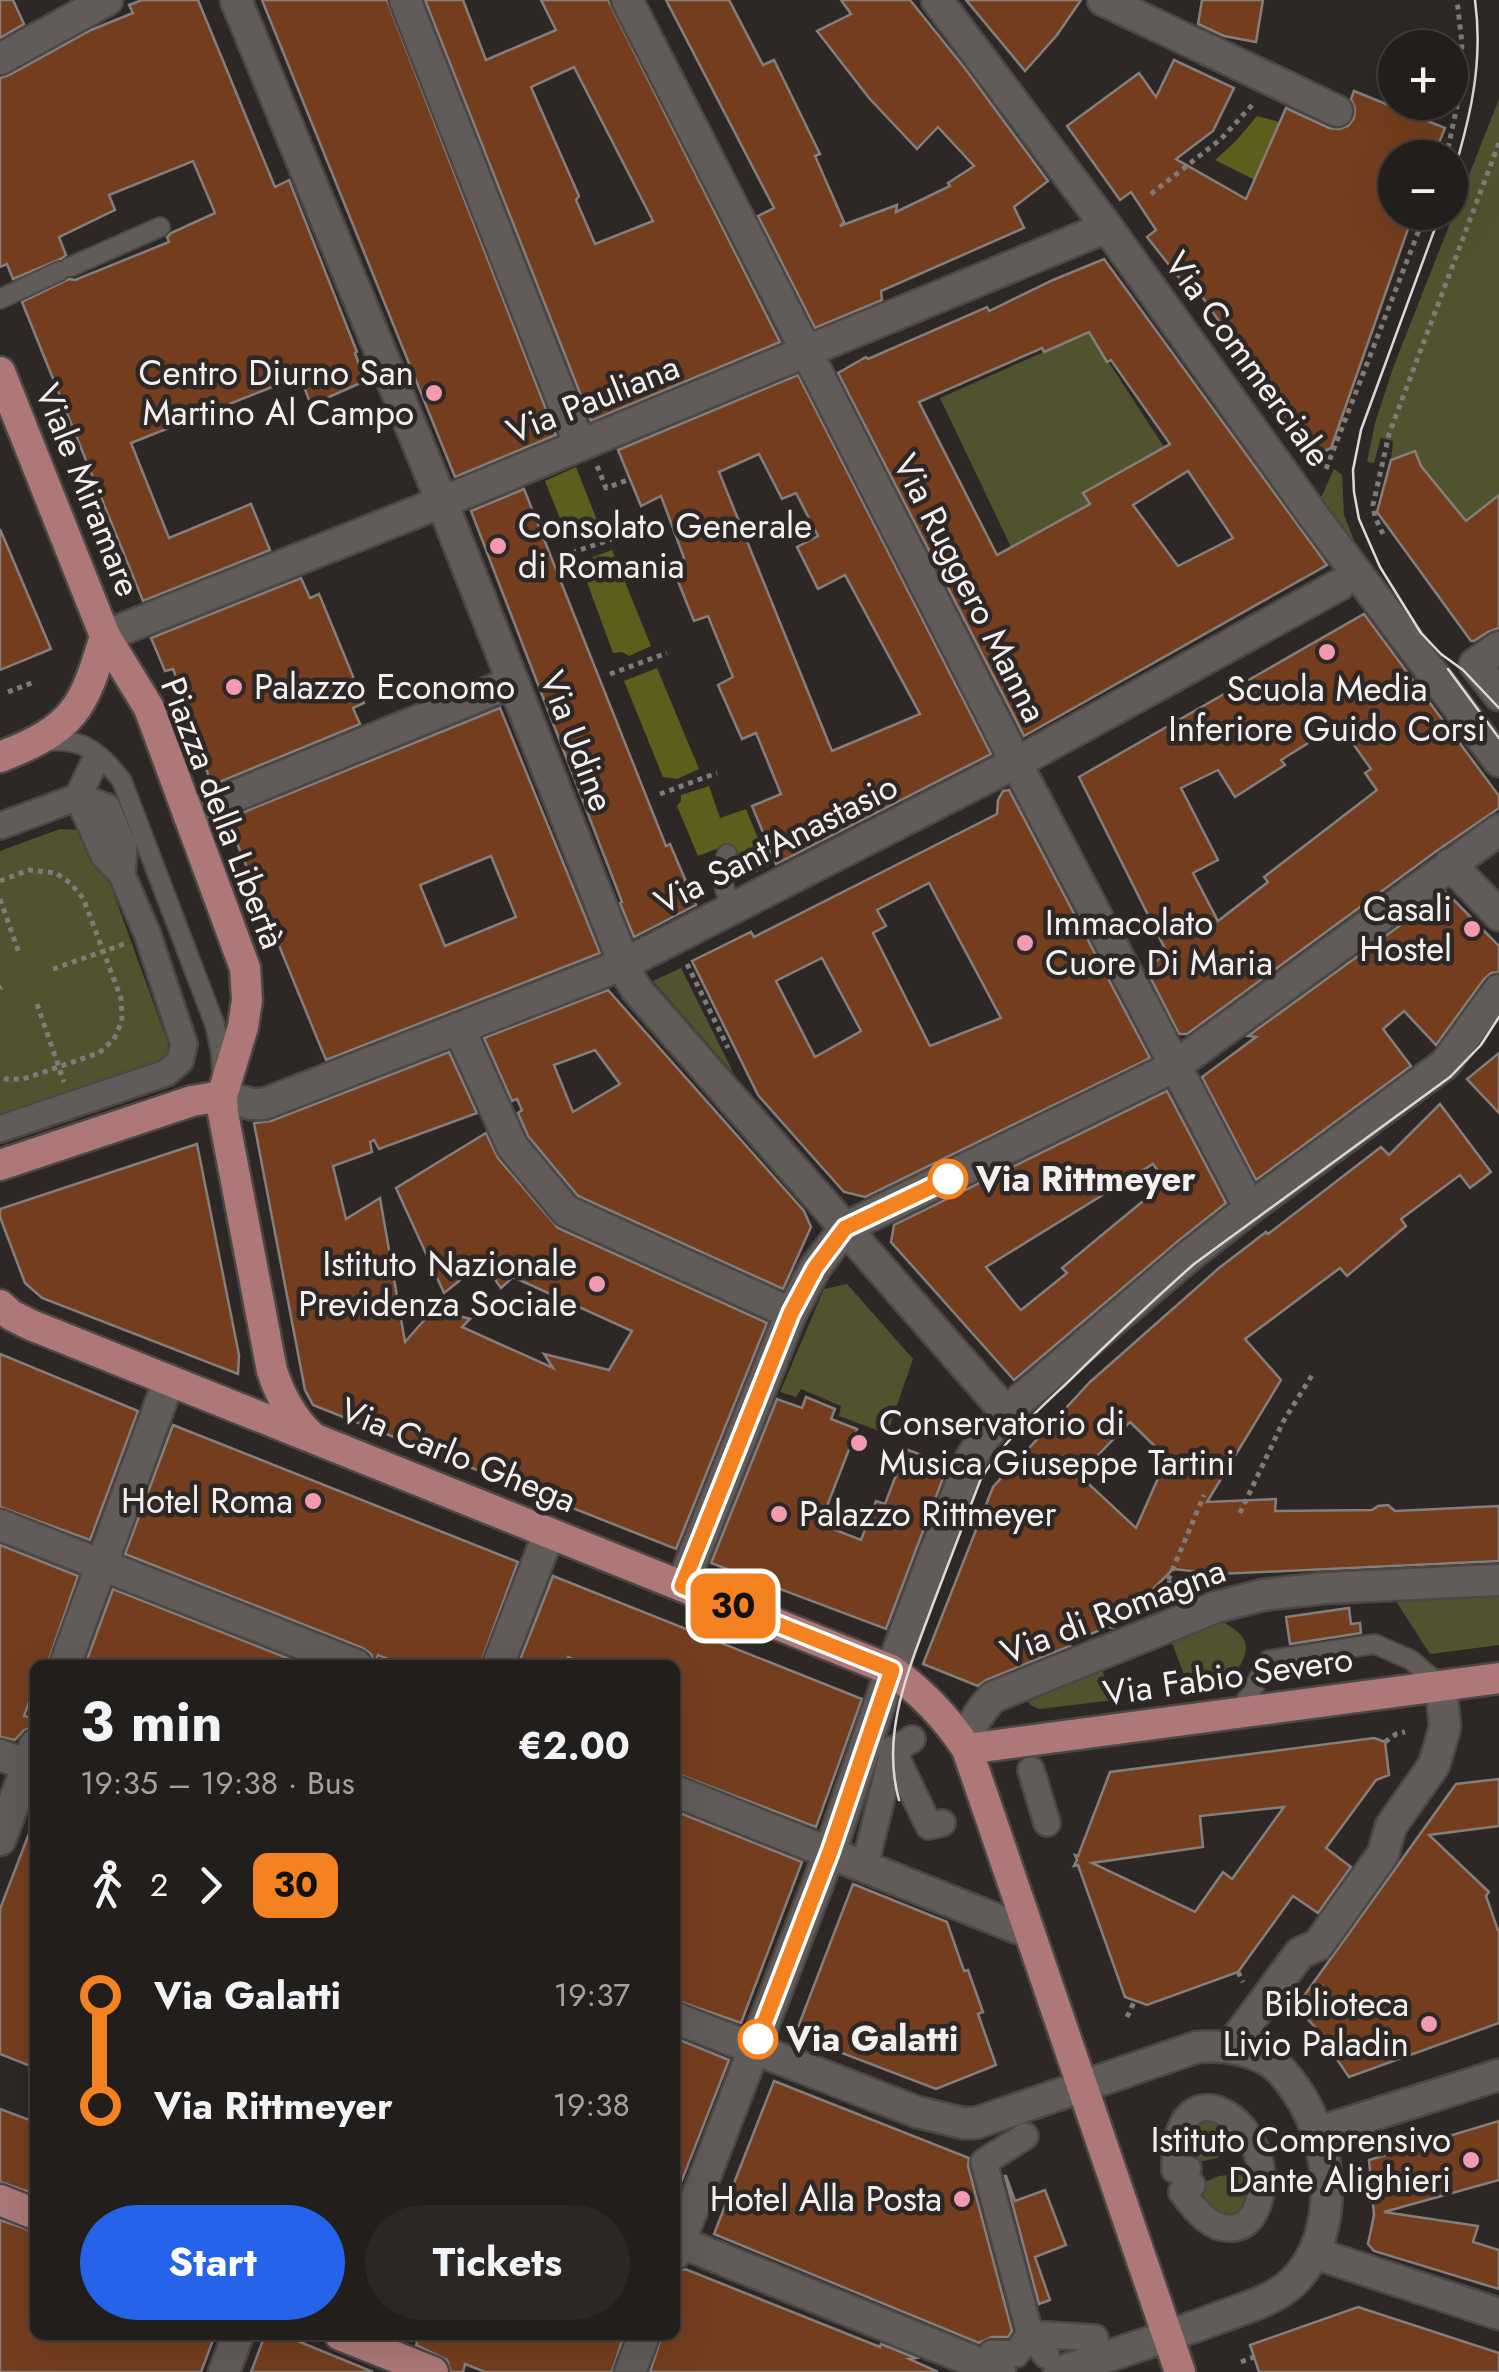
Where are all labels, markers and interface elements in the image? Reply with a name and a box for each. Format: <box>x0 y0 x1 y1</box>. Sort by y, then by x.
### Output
map controls <box>1378 30 1468 230</box>
button: + <box>1378 30 1468 120</box>
button: − <box>1378 140 1468 230</box>
street label: Via Commerciale <box>1153 241 1343 477</box>
street label: Via Pauliana <box>499 342 687 456</box>
place label: Centro Diurno San Martino Al Campo <box>138 348 414 438</box>
street label: Viale Miramare <box>23 376 153 604</box>
marker: Centro Diurno San Martino Al Campo <box>423 382 445 404</box>
street label: Via Ruggero Manna <box>881 445 1059 731</box>
place label: Consolato Generale di Romania <box>518 501 812 591</box>
marker: Consolato Generale di Romania <box>487 535 509 557</box>
marker: Scuola Media Inferiore Guido Corsi <box>1316 641 1338 663</box>
place label: Palazzo Economo <box>254 662 515 712</box>
street label: Via Udine <box>527 663 627 819</box>
place label: Scuola Media Inferiore Guido Corsi <box>1168 664 1486 754</box>
street label: Piazza della Libertà <box>148 670 298 956</box>
marker: Palazzo Economo <box>223 676 245 698</box>
street label: Via Sant'Anastasio <box>646 761 906 927</box>
place label: Casali Hostel <box>1359 884 1452 974</box>
place label: Immacolato Cuore Di Maria <box>1045 898 1273 988</box>
marker: Casali Hostel <box>1461 918 1483 940</box>
marker: Immacolato Cuore Di Maria <box>1014 932 1036 954</box>
place label: Via Rittmeyer <box>975 1154 1196 1204</box>
marker: Via Rittmeyer <box>929 1160 967 1198</box>
place label: Istituto Nazionale Previdenza Sociale <box>298 1239 577 1329</box>
marker: Istituto Nazionale Previdenza Sociale <box>586 1273 608 1295</box>
street label: Via Carlo Ghega <box>333 1385 583 1525</box>
place label: Conservatorio di Musica Giuseppe Tartini <box>879 1398 1235 1488</box>
marker: Conservatorio di Musica Giuseppe Tartini <box>848 1432 870 1454</box>
place label: Hotel Roma <box>121 1476 293 1526</box>
place label: Palazzo Rittmeyer <box>799 1489 1056 1539</box>
marker: Hotel Roma <box>302 1490 324 1512</box>
marker: Palazzo Rittmeyer <box>768 1503 790 1525</box>
street label: Via di Romagna <box>993 1545 1233 1677</box>
line badge: 30 <box>688 1574 778 1638</box>
text: 30 <box>711 1581 755 1631</box>
street label: Via Fabio Severo <box>1100 1634 1356 1718</box>
text: 3 min <box>80 1682 223 1762</box>
text: €2.00 <box>518 1718 630 1773</box>
text: 19:35 – 19:38 · Bus <box>80 1760 355 1806</box>
icon: walk <box>80 1858 135 1913</box>
icon: forward <box>183 1858 238 1913</box>
text: 30 <box>273 1860 318 1910</box>
text: 2 <box>150 1862 168 1908</box>
text: Via Galatti <box>154 1968 341 2023</box>
text: 19:37 <box>554 1972 630 2018</box>
place label: Biblioteca Livio Paladin <box>1223 1979 1409 2069</box>
marker: Biblioteca Livio Paladin <box>1418 2013 1440 2035</box>
place label: Via Galatti <box>785 2014 958 2064</box>
marker: Via Galatti <box>739 2020 777 2058</box>
text: Via Rittmeyer <box>154 2078 393 2133</box>
text: 19:38 <box>553 2082 630 2128</box>
place label: Istituto Comprensivo Dante Alighieri <box>1151 2115 1451 2205</box>
marker: Istituto Comprensivo Dante Alighieri <box>1460 2149 1482 2171</box>
place label: Hotel Alla Posta <box>710 2174 942 2224</box>
marker: Hotel Alla Posta <box>951 2188 973 2210</box>
button: Start <box>80 2205 345 2320</box>
button: Tickets <box>365 2205 630 2320</box>

